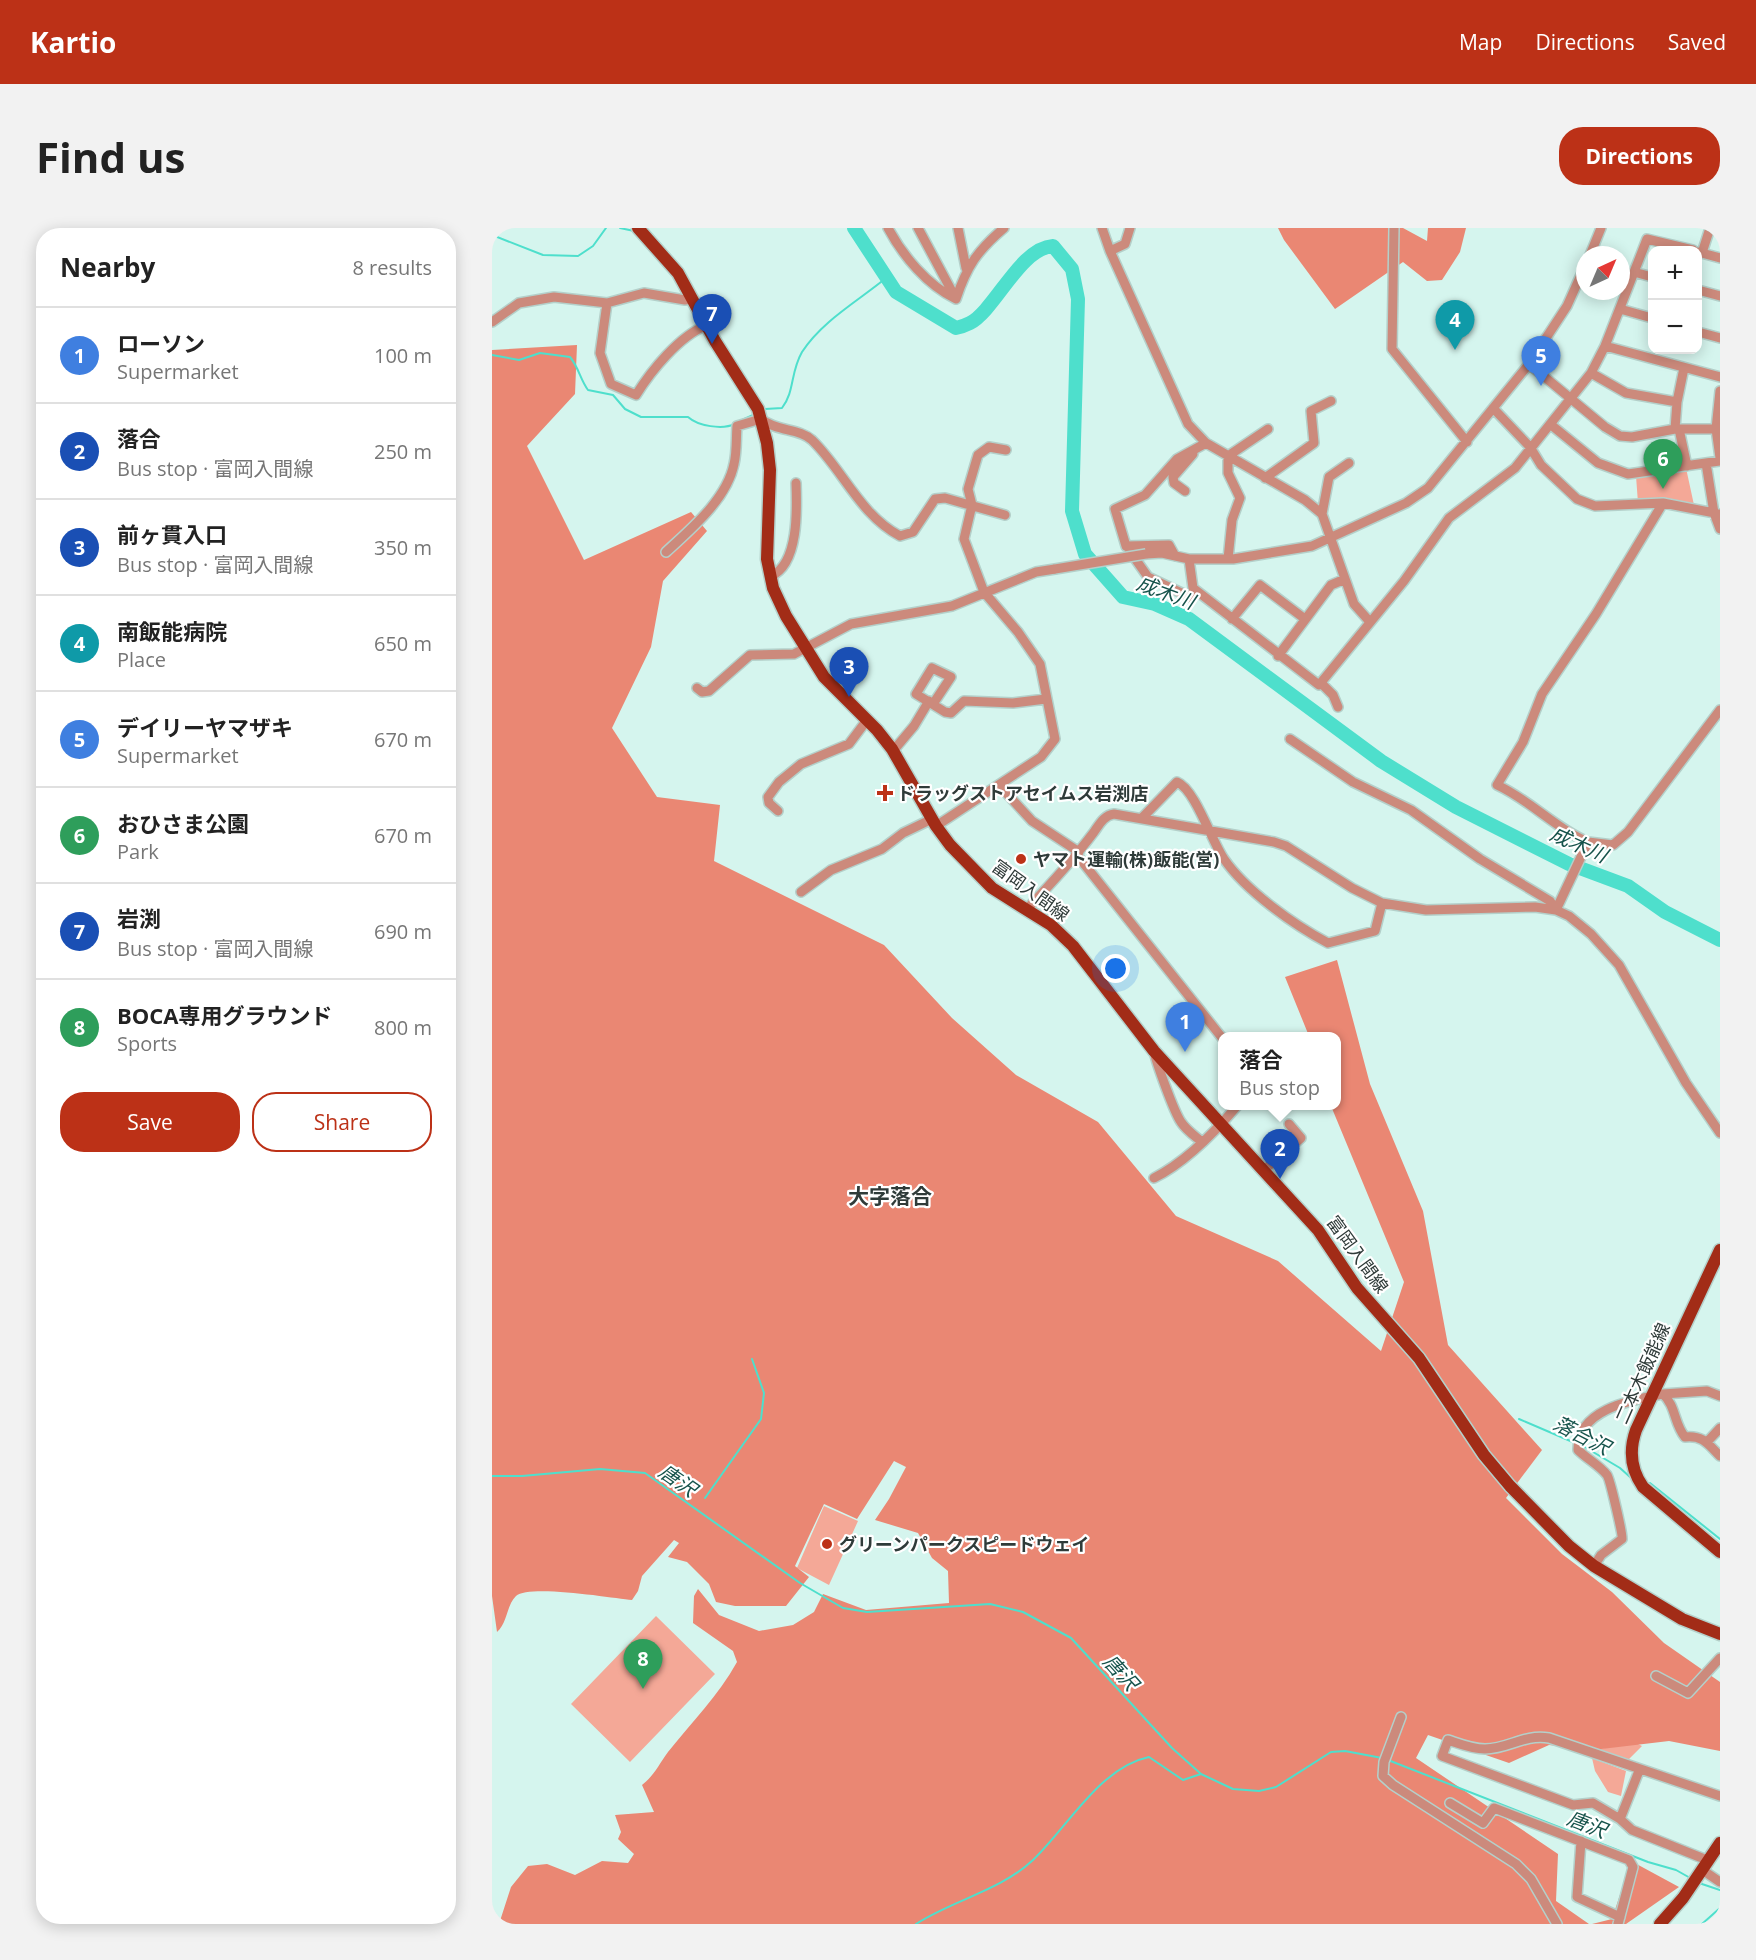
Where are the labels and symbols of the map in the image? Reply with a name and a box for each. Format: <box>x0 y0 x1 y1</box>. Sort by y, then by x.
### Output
north arrow <box>1576 246 1630 300</box>
pin: 7 <box>692 294 732 344</box>
pin: 4 <box>1436 300 1474 350</box>
pin: 5 <box>1522 336 1560 386</box>
pin: 6 <box>1644 440 1682 489</box>
water label: 成木川 <box>1133 569 1201 616</box>
pin: 3 <box>830 648 868 697</box>
place label: ドラッグストアセイムス岩渕店 <box>897 781 1148 805</box>
marker: ドラッグストアセイムス岩渕店 <box>878 786 892 800</box>
water label: 成木川 <box>1546 819 1614 869</box>
place label: ヤマト運輸(株)飯能(営) <box>1033 847 1219 871</box>
marker: ヤマト運輸(株)飯能(営) <box>1014 852 1028 866</box>
street label: 富岡入間線 <box>988 854 1074 926</box>
your location <box>1101 954 1130 983</box>
pin: 1 <box>1166 1002 1204 1052</box>
pin: 2 <box>1260 1130 1300 1179</box>
district label: 大字落合 <box>848 1182 932 1210</box>
street label: 富岡入間線 <box>1322 1211 1394 1297</box>
street label: 二本木飯能線 <box>1609 1319 1675 1427</box>
water label: 落合沢 <box>1549 1409 1618 1462</box>
water label: 唐沢 <box>654 1457 705 1504</box>
place label: グリーンパークスピードウェイ <box>839 1532 1090 1556</box>
marker: グリーンパークスピードウェイ <box>820 1537 834 1551</box>
pin: 8 <box>624 1640 662 1689</box>
water label: 唐沢 <box>1098 1648 1146 1698</box>
water label: 唐沢 <box>1563 1804 1613 1845</box>

